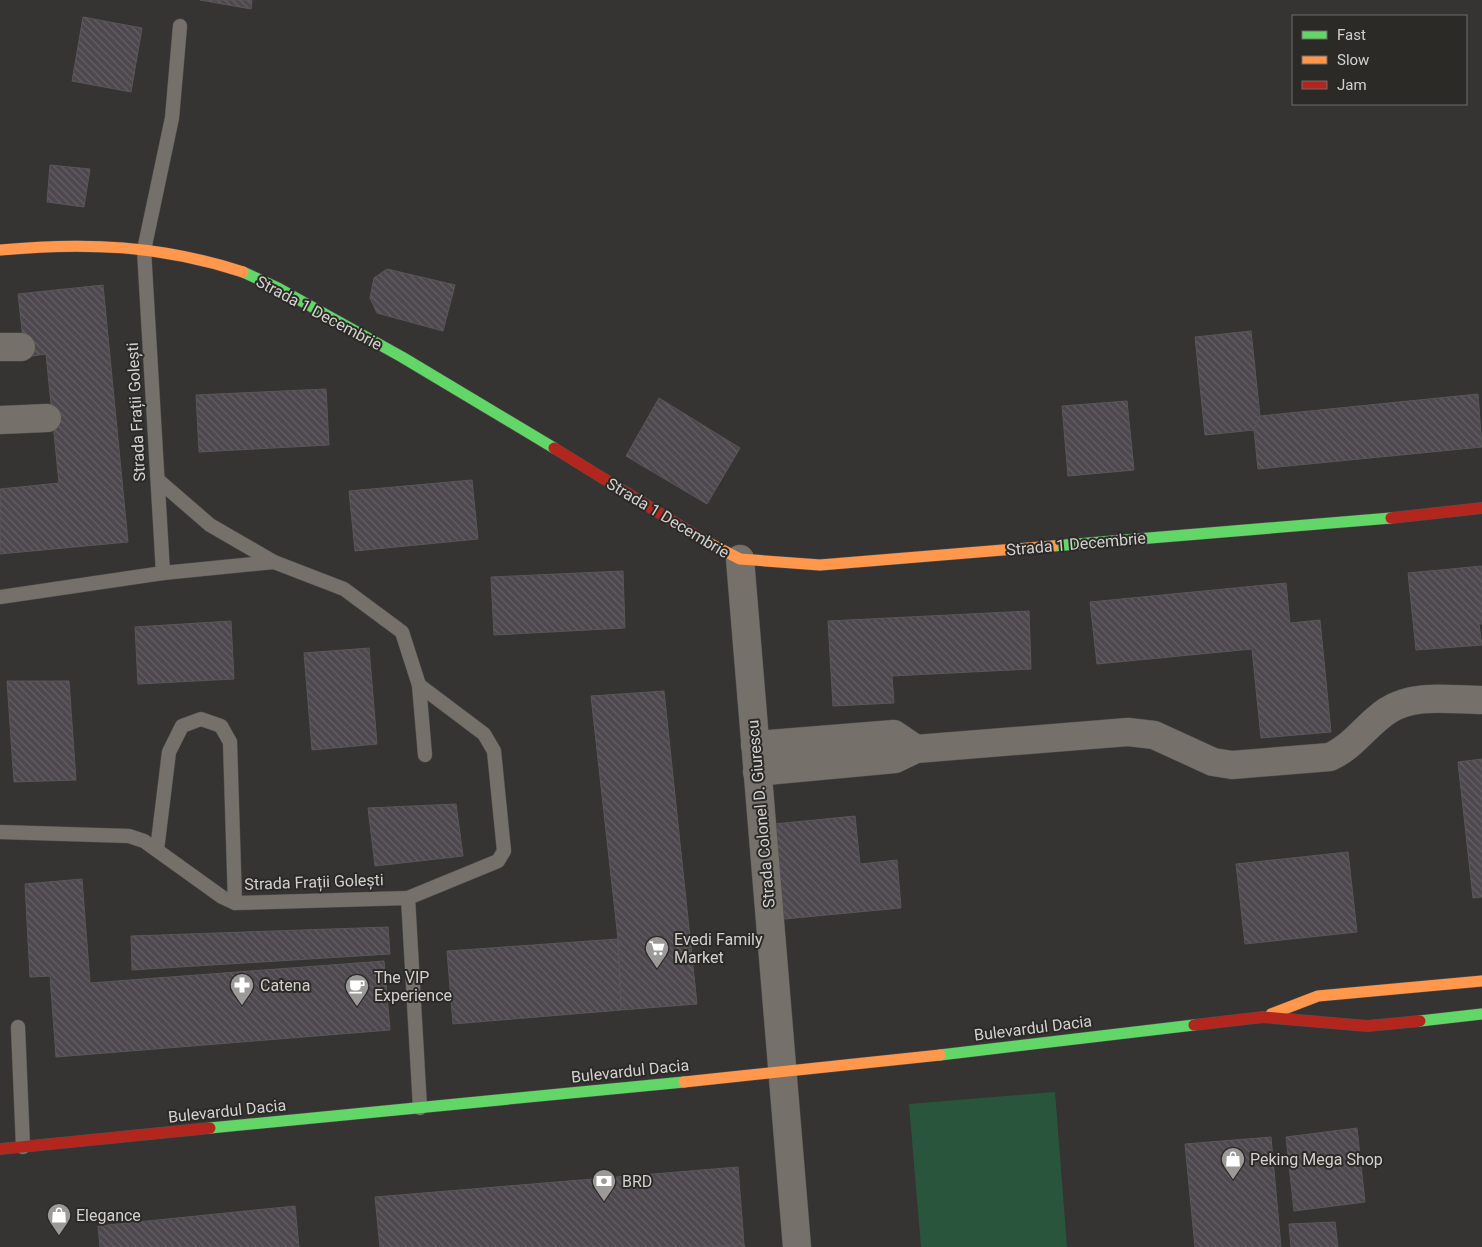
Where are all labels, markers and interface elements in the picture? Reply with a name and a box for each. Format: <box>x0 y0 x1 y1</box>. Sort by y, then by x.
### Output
legend <box>1292 15 1467 105</box>
text: Fast <box>1337 26 1366 44</box>
text: Slow <box>1337 51 1369 69</box>
text: Jam <box>1337 76 1367 94</box>
street label: Strada 1 Decembrie <box>253 272 385 354</box>
street label: Strada Frații Golești <box>123 342 150 482</box>
street label: Strada 1 Decembrie <box>603 474 733 562</box>
street label: Strada 1 Decembrie <box>1006 528 1146 560</box>
street label: Strada Colonel D. Giurescu <box>743 719 779 909</box>
street label: Strada Frații Golești <box>244 870 384 895</box>
place label: Evedi Family Market <box>674 930 763 967</box>
supermarket icon: Evedi Family Market <box>644 935 670 969</box>
place label: The VIP Experience <box>374 968 452 1005</box>
pharmacy icon: Catena <box>229 972 255 1006</box>
cafe icon: The VIP Experience <box>344 973 370 1007</box>
place label: Catena <box>260 976 310 995</box>
street label: Bulevardul Dacia <box>973 1011 1093 1045</box>
street label: Bulevardul Dacia <box>570 1055 690 1087</box>
street label: Bulevardul Dacia <box>167 1095 287 1127</box>
shop icon: Peking Mega Shop <box>1220 1146 1246 1180</box>
place label: Peking Mega Shop <box>1250 1150 1383 1169</box>
bank icon: BRD <box>591 1168 617 1202</box>
place label: BRD <box>622 1172 652 1191</box>
shop icon: Elegance <box>46 1202 72 1236</box>
place label: Elegance <box>76 1206 141 1225</box>

